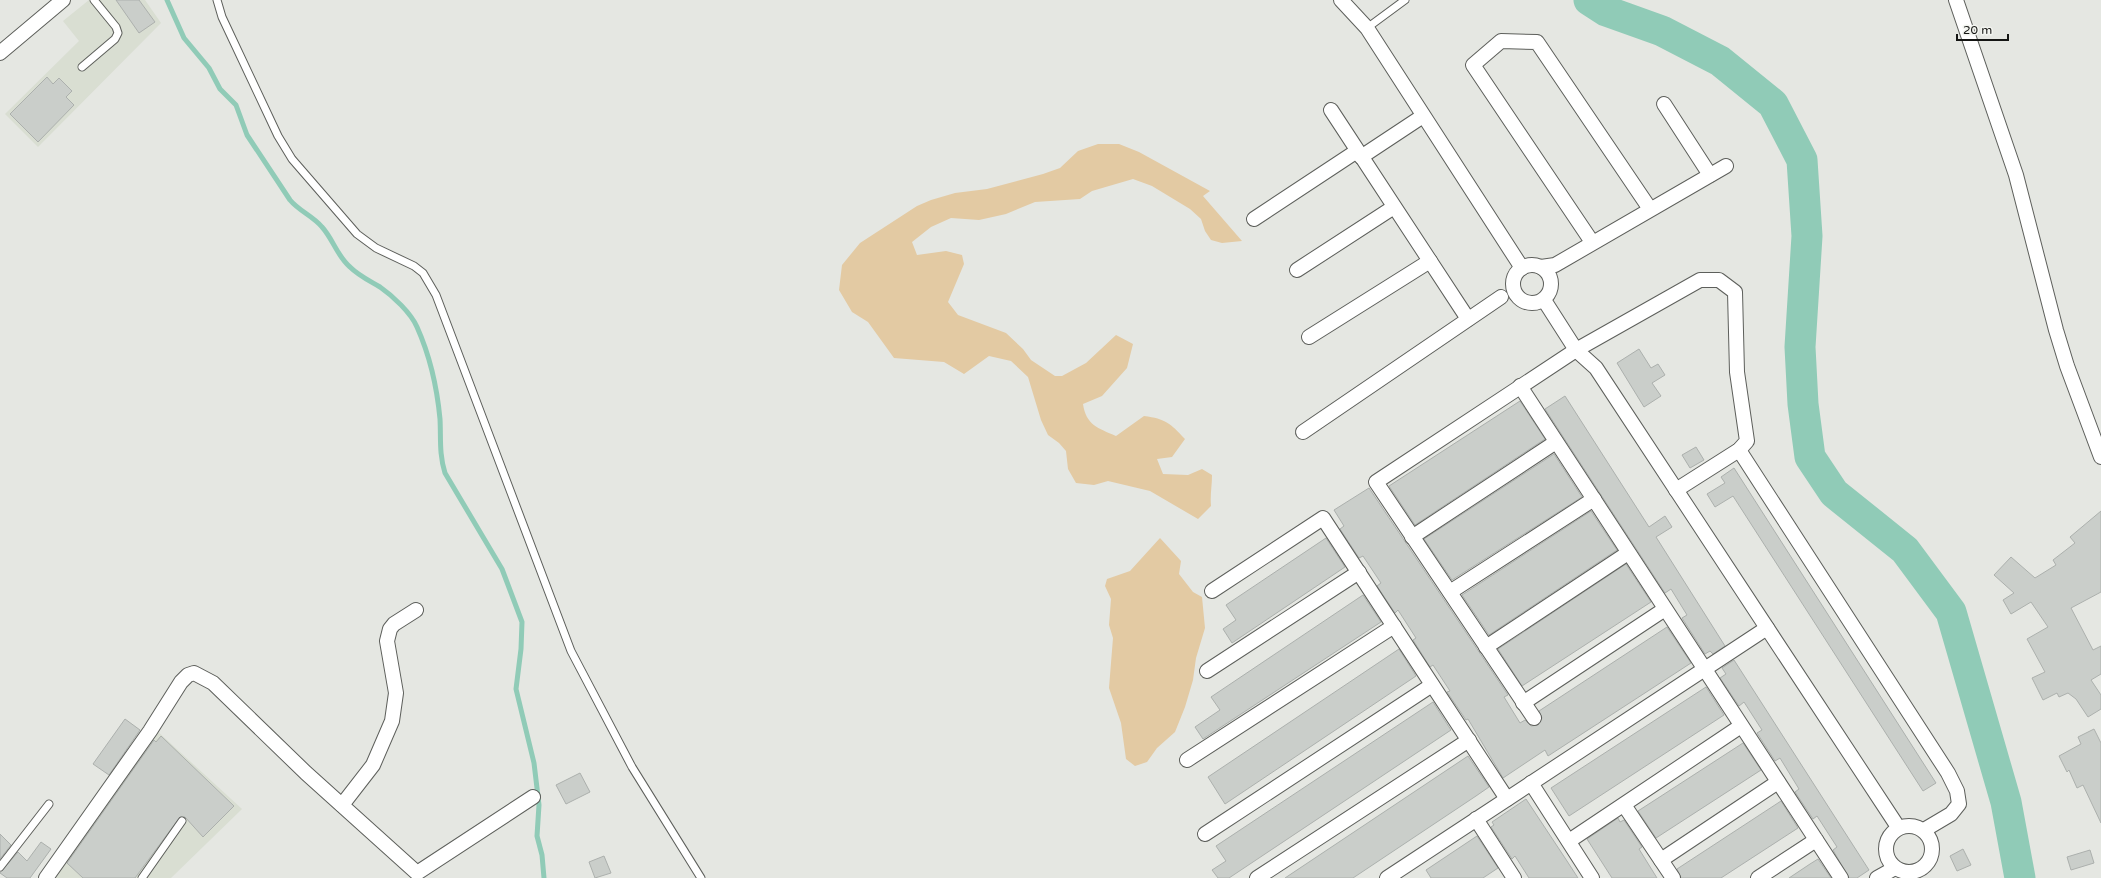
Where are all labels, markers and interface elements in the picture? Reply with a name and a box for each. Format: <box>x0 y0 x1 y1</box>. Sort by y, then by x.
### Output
scale bar <box>1957 16 2008 42</box>
text: 20 m <box>1963 23 1992 37</box>

